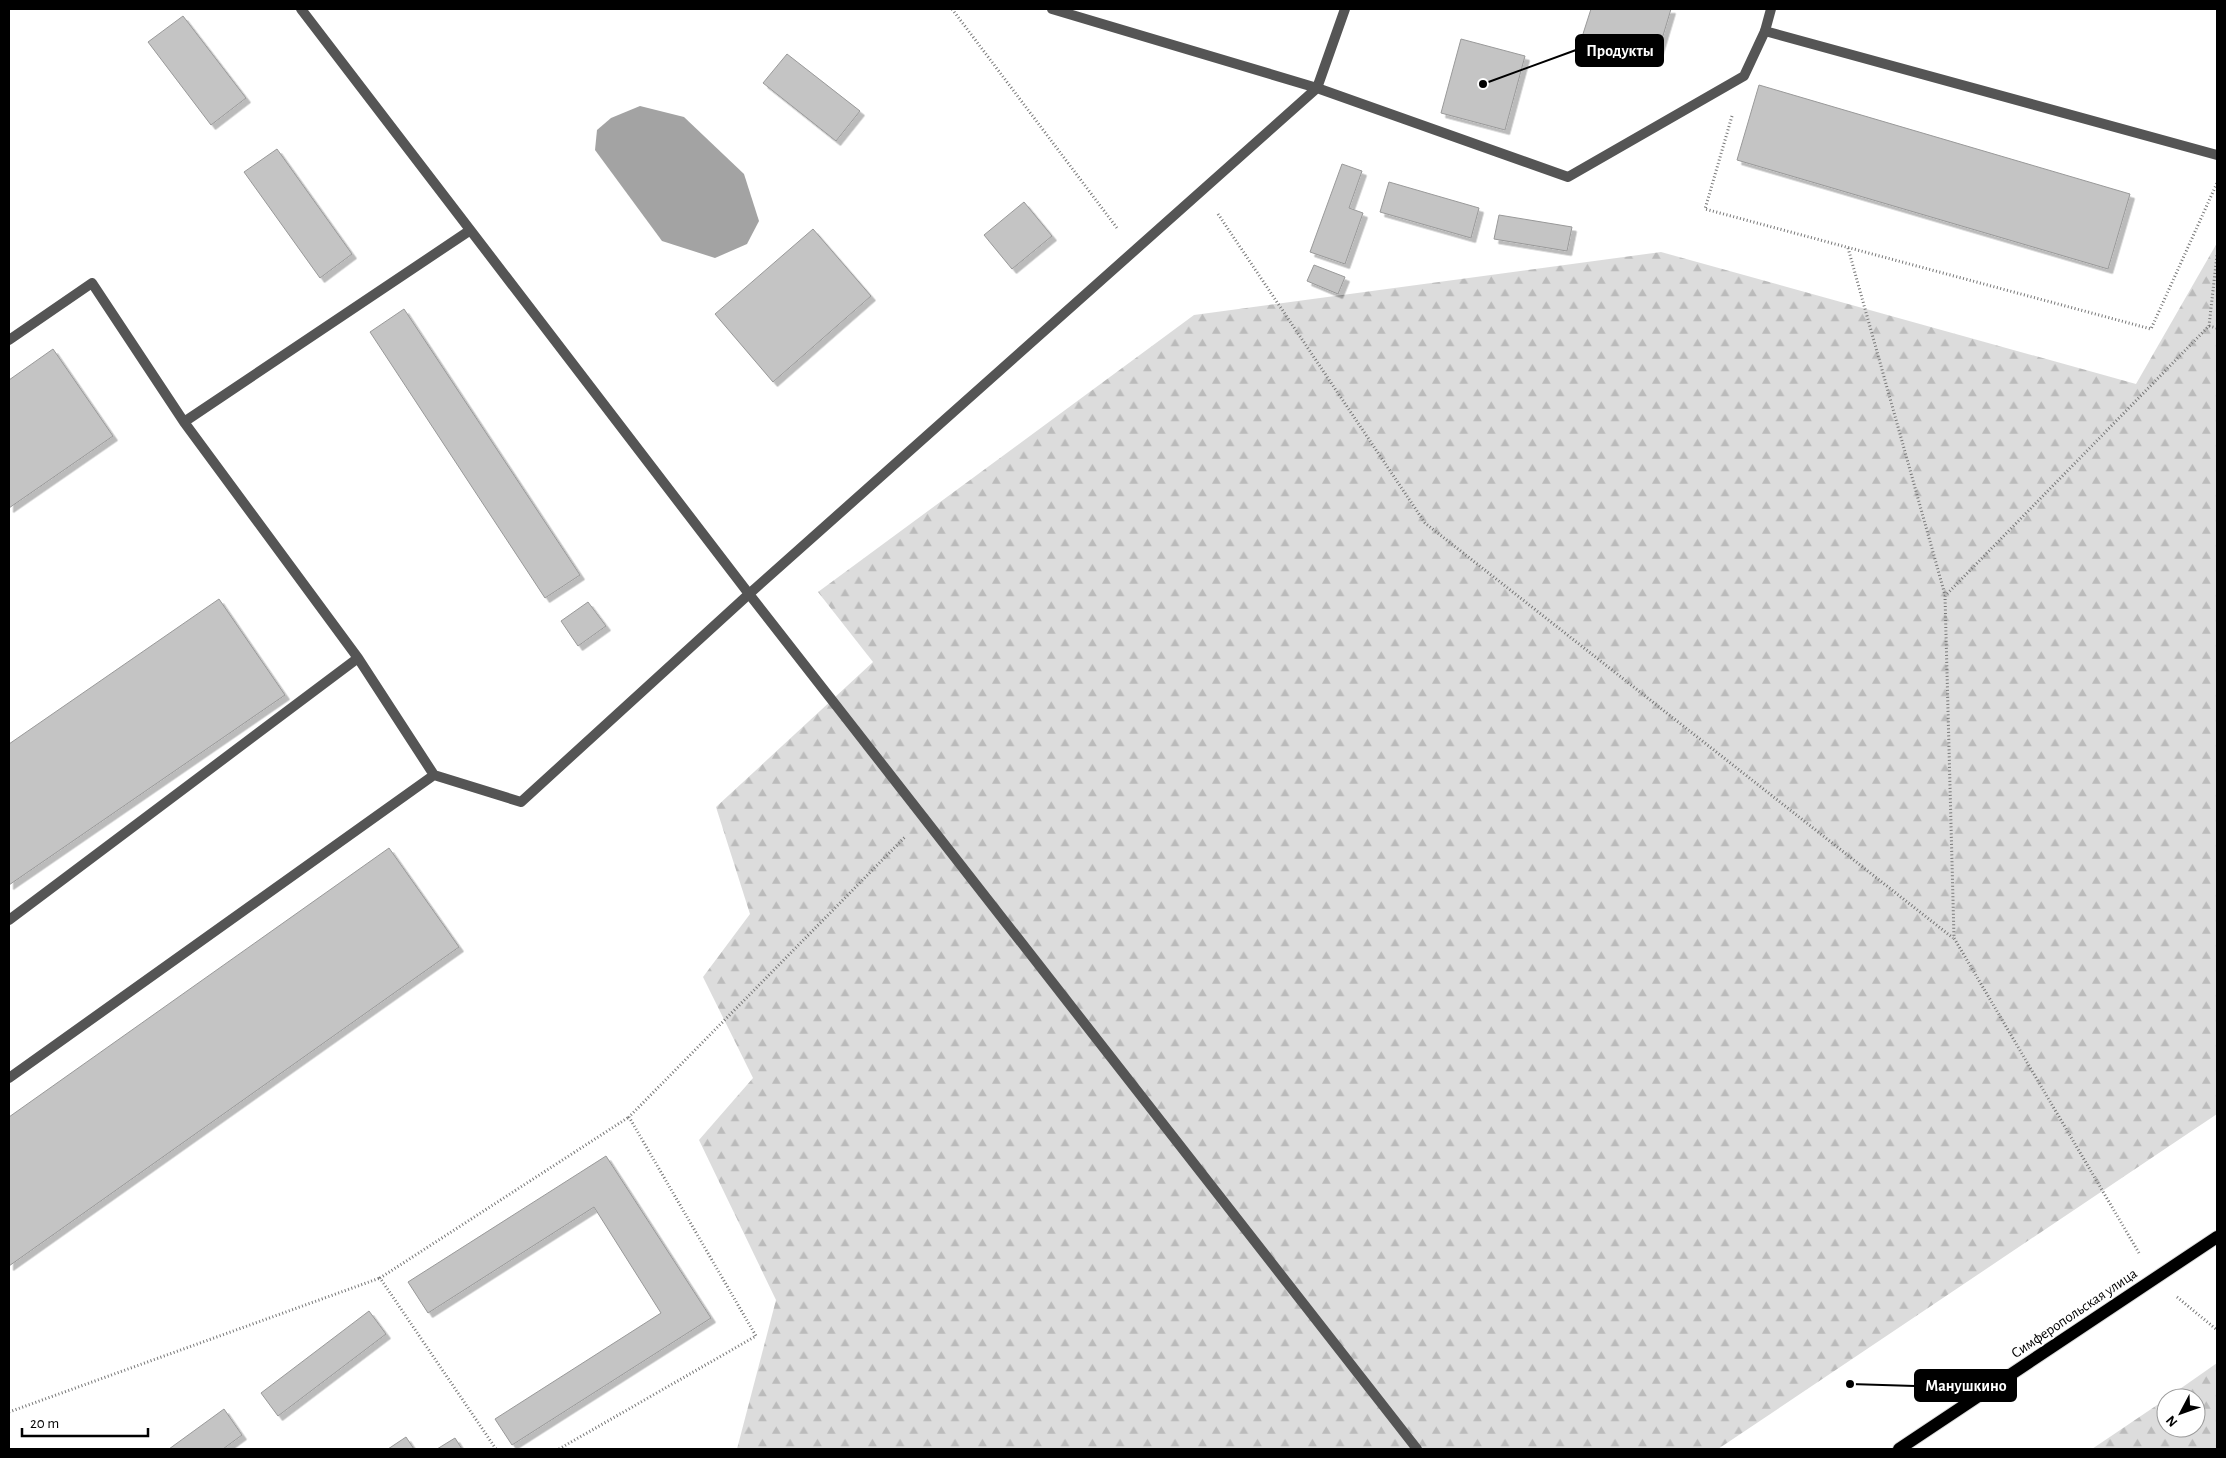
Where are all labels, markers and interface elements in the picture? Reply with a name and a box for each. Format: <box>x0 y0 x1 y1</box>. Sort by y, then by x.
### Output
callout: Продукты <box>1576 35 1663 66</box>
text: Продукты <box>1586 43 1654 60</box>
street label: Симферопольская улица <box>2009 1266 2140 1361</box>
callout: Манушкино <box>1915 1370 2016 1401</box>
text: Манушкино <box>1925 1378 2007 1395</box>
north arrow <box>2156 1388 2206 1438</box>
scale bar <box>22 1406 149 1438</box>
text: N <box>2163 1413 2180 1429</box>
text: 20 m <box>30 1416 59 1431</box>

